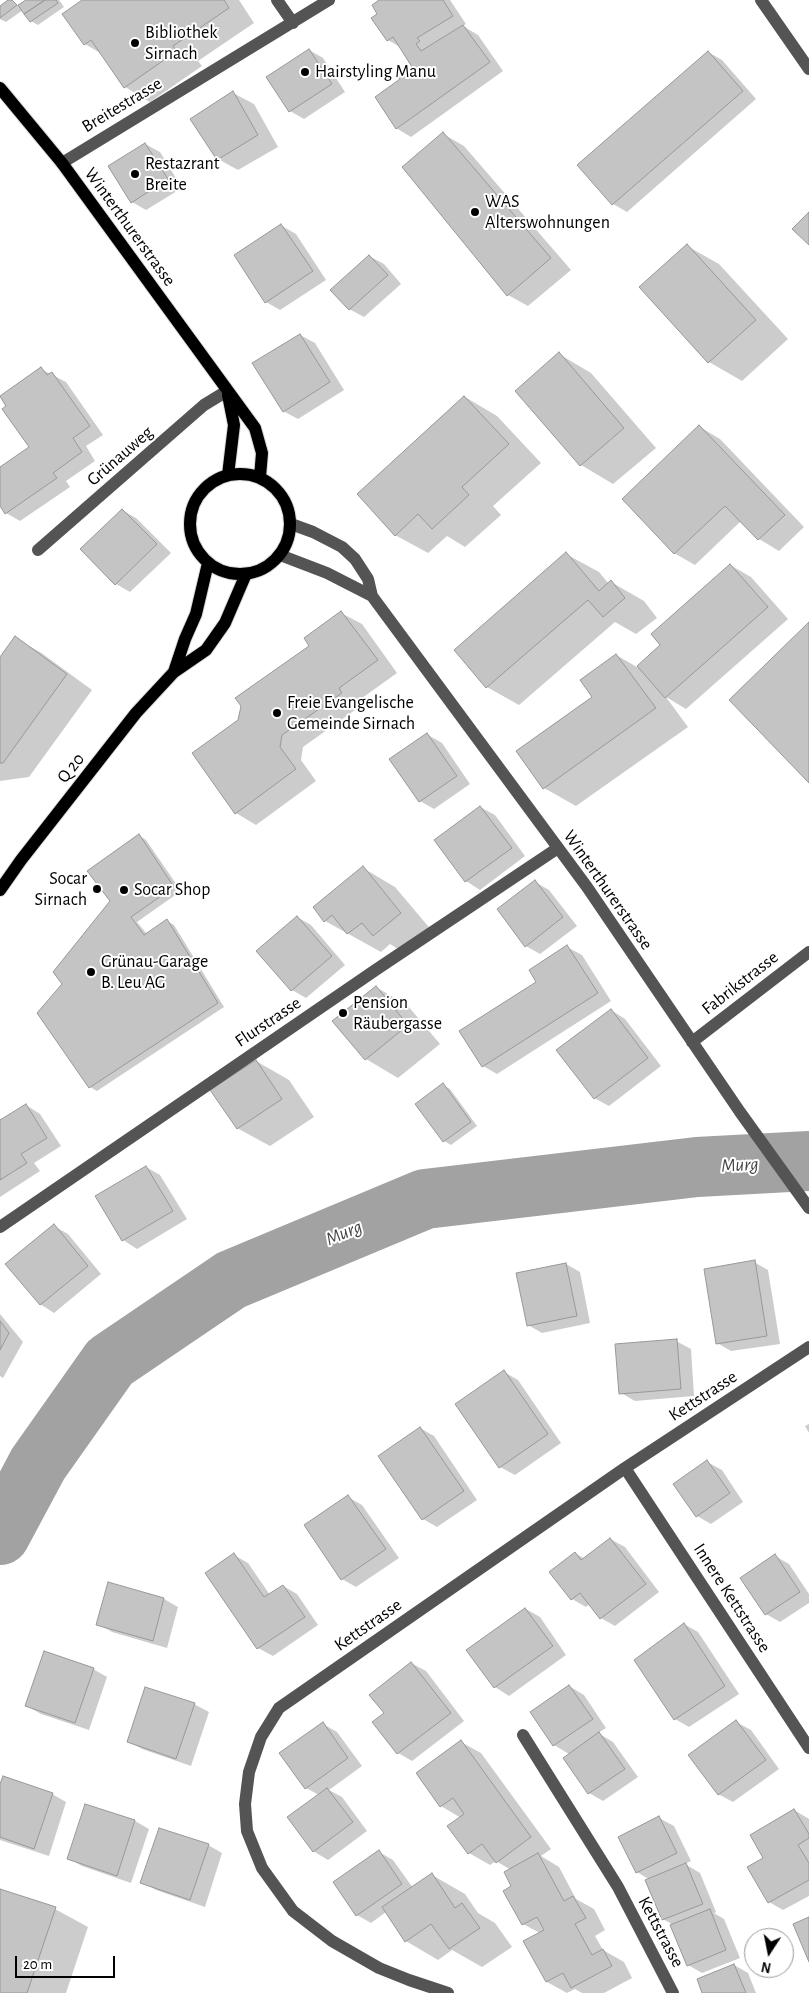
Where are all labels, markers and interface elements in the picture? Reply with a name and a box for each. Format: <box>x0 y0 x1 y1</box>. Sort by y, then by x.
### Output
place label: Bibliothek Sirnach <box>145 22 218 64</box>
marker: Bibliothek Sirnach <box>129 37 141 49</box>
place label: Hairstyling Manu <box>315 61 436 83</box>
marker: Hairstyling Manu <box>299 66 311 78</box>
street label: Breitestrasse <box>78 73 166 137</box>
place label: Restazrant Breite <box>145 153 220 195</box>
street label: Winterthurerstrasse <box>80 163 180 291</box>
marker: Restazrant Breite <box>129 168 141 180</box>
place label: WAS Alterswohnungen <box>485 191 610 233</box>
marker: WAS Alterswohnungen <box>469 206 481 218</box>
street label: Grünauweg <box>83 421 157 491</box>
place label: Freie Evangelische Gemeinde Sirnach <box>287 692 415 734</box>
marker: Freie Evangelische Gemeinde Sirnach <box>271 707 283 719</box>
street label: Q 20 <box>53 749 89 787</box>
street label: Winterthurerstrasse <box>559 826 657 954</box>
place label: Socar Sirnach <box>34 868 87 911</box>
place label: Socar Shop <box>134 879 210 901</box>
marker: Socar Sirnach <box>91 883 103 895</box>
marker: Socar Shop <box>118 884 130 896</box>
street label: Fabrikstrasse <box>697 946 783 1020</box>
place label: Grünau-Garage B. Leu AG <box>101 951 208 994</box>
marker: Grünau-Garage B. Leu AG <box>85 966 97 978</box>
street label: Flurstrasse <box>231 992 305 1052</box>
place label: Pension Räubergasse <box>353 992 442 1034</box>
marker: Pension Räubergasse <box>337 1007 349 1019</box>
water label: Murg <box>721 1153 759 1177</box>
water label: Murg <box>322 1215 366 1251</box>
street label: Kettstrasse <box>665 1366 741 1426</box>
street label: Innere Kettstrasse <box>689 1539 775 1657</box>
street label: Kettstrasse <box>330 1594 406 1656</box>
street label: Kettstrasse <box>633 1893 689 1971</box>
north arrow <box>744 1928 794 1978</box>
scale bar <box>18 1946 118 1978</box>
text: 20 m <box>23 1957 52 1972</box>
text: N <box>760 1959 772 1975</box>

